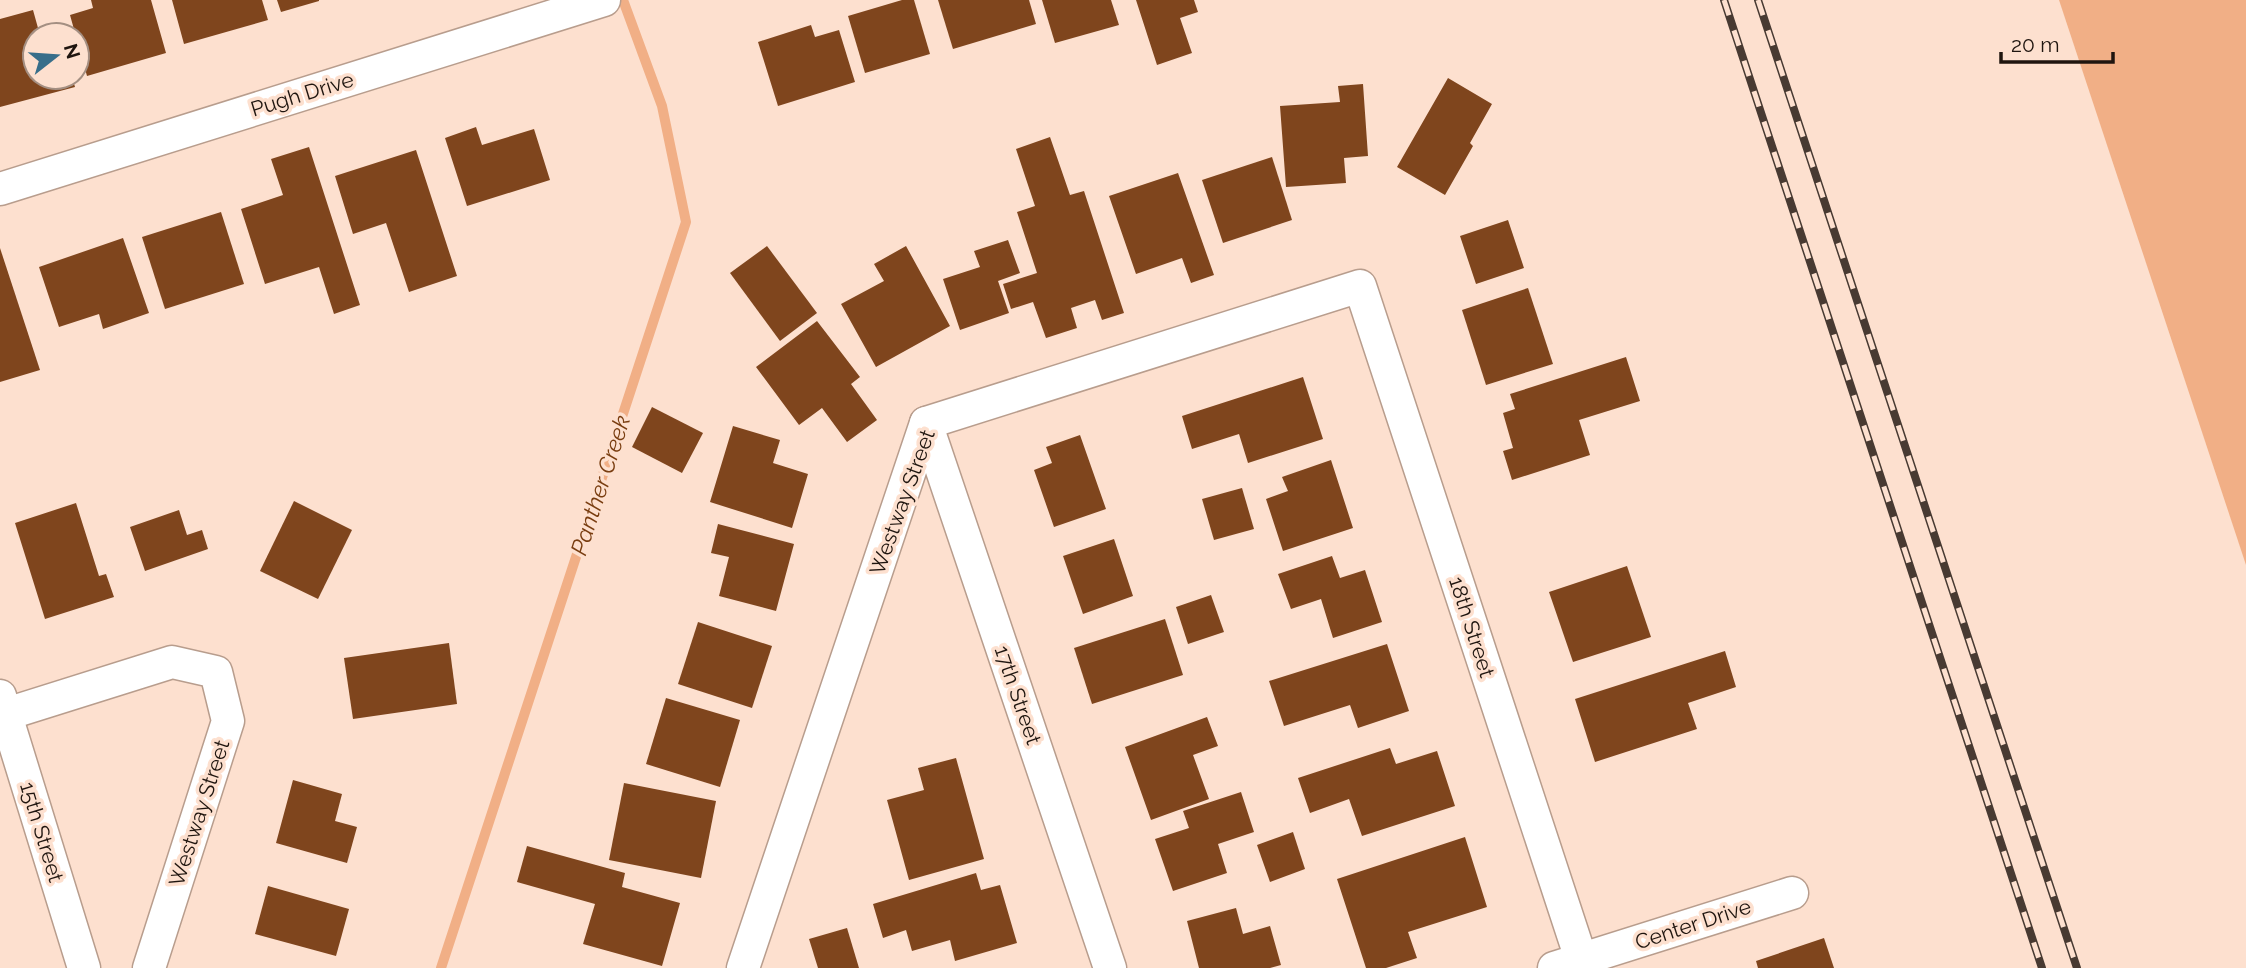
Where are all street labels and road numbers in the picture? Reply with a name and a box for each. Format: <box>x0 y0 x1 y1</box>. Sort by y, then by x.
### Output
street label: Pugh Drive <box>248 67 356 121</box>
street label: Westway Street <box>864 426 940 578</box>
street label: 18th Street <box>1444 574 1500 680</box>
street label: 17th Street <box>989 642 1047 748</box>
street label: Westway Street <box>164 737 234 889</box>
street label: 15th Street <box>15 779 69 885</box>
street label: Center Drive <box>1632 894 1754 954</box>

